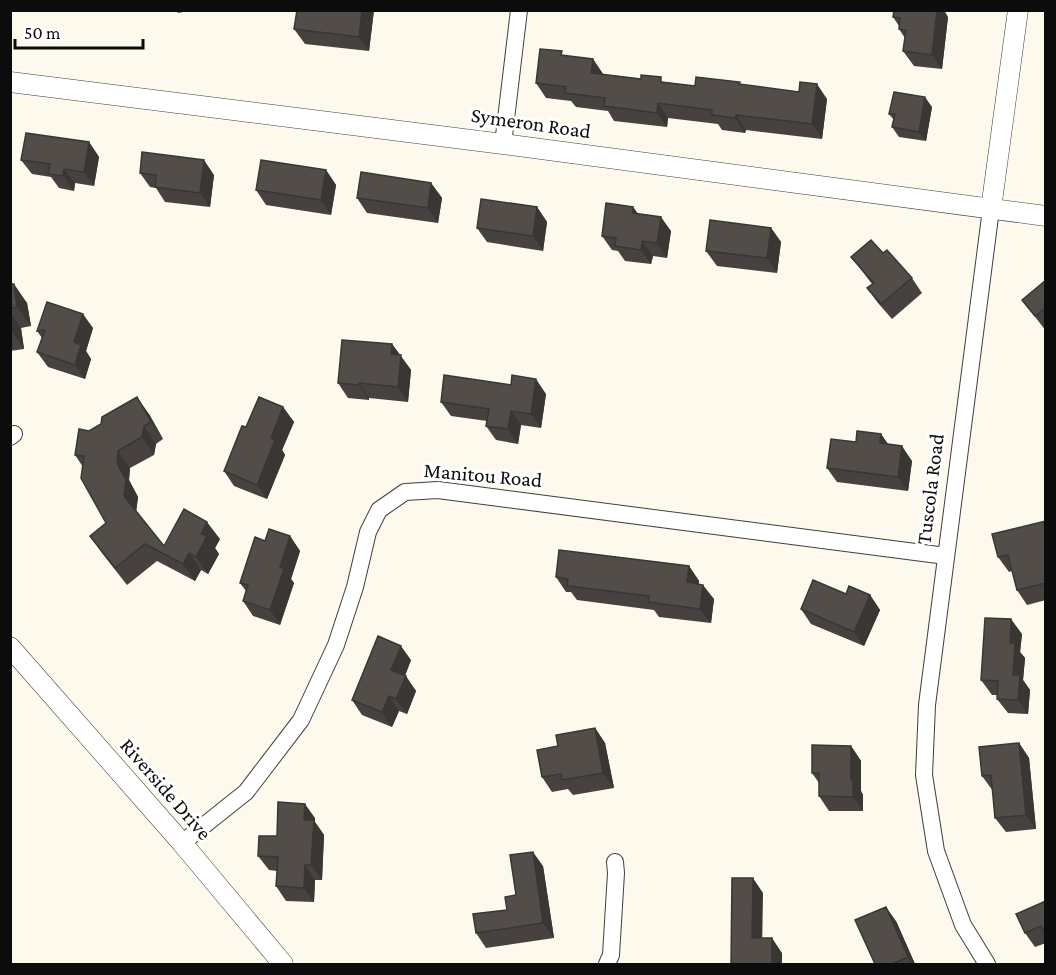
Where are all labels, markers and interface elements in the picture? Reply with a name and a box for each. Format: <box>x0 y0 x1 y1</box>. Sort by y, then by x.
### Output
scale bar <box>15 12 142 50</box>
text: 50 m <box>24 23 61 43</box>
street label: Symeron Road <box>470 103 592 143</box>
street label: Tuscola Road <box>911 432 949 546</box>
street label: Manitou Road <box>423 458 543 492</box>
street label: Riverside Drive <box>115 733 217 845</box>

